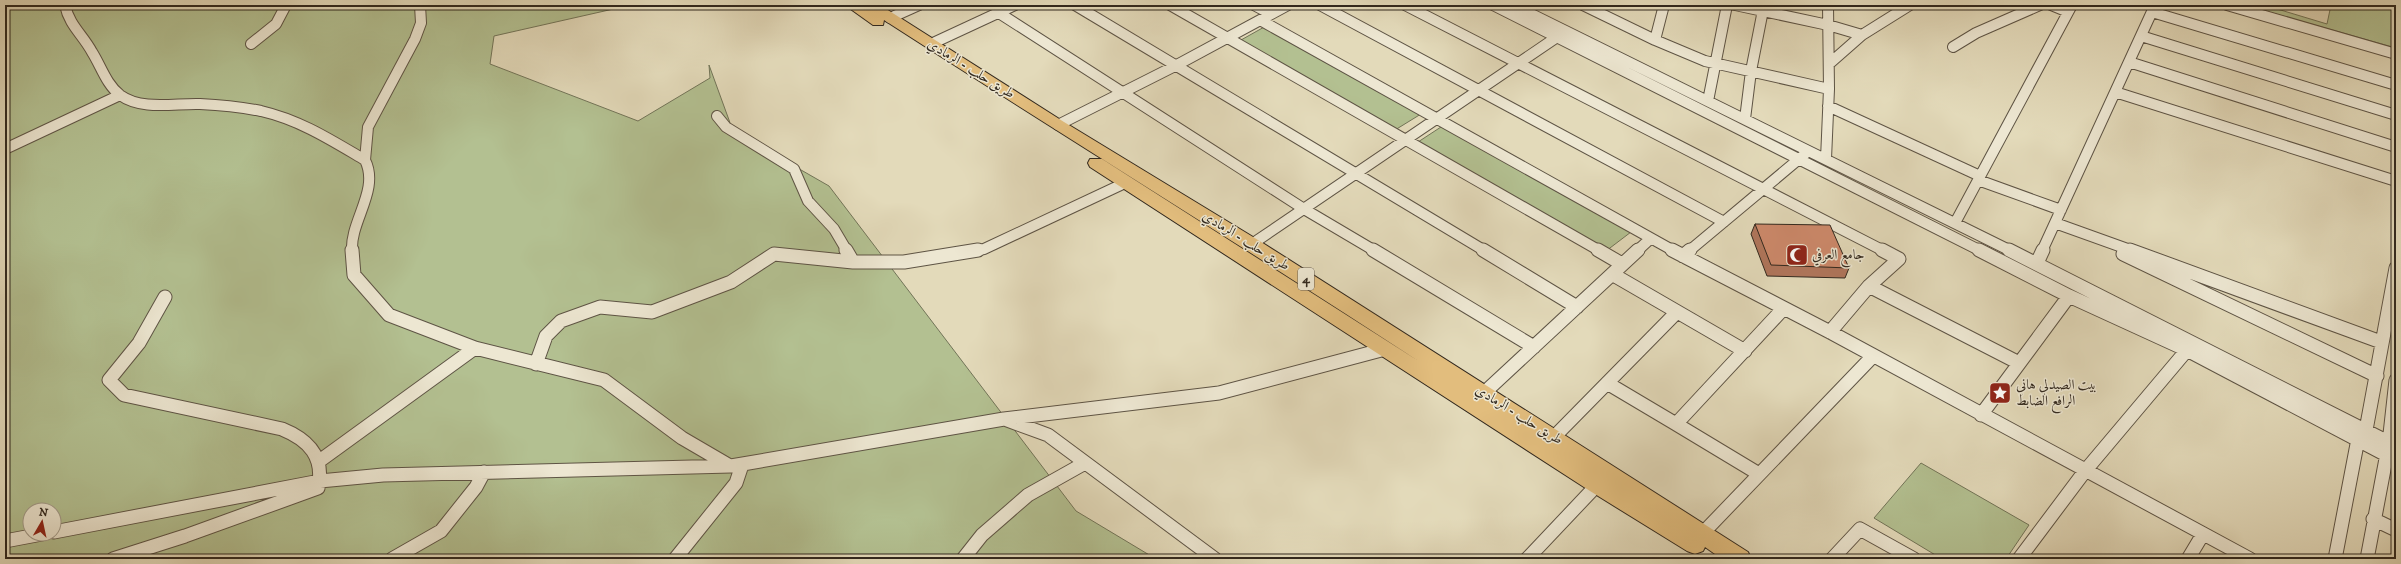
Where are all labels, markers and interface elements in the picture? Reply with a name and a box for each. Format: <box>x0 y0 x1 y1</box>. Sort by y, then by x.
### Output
street label: طريق حلب - الرمادي <box>923 35 1018 105</box>
street label: طريق حلب - الرمادي <box>1198 207 1293 277</box>
mosque icon: جامع العرفي <box>1784 242 1810 268</box>
place label: جامع العرفي <box>1812 246 1864 268</box>
road number: 4 <box>1298 268 1314 290</box>
place label: بيت الصيدلي هاني الرافع الضابط <box>2016 376 2097 414</box>
place icon: بيت الصيدلي هاني الرافع الضابط <box>1987 380 2013 406</box>
street label: طريق حلب - الرمادي <box>1471 381 1566 451</box>
north arrow <box>22 502 62 542</box>
text: N <box>38 505 49 521</box>

